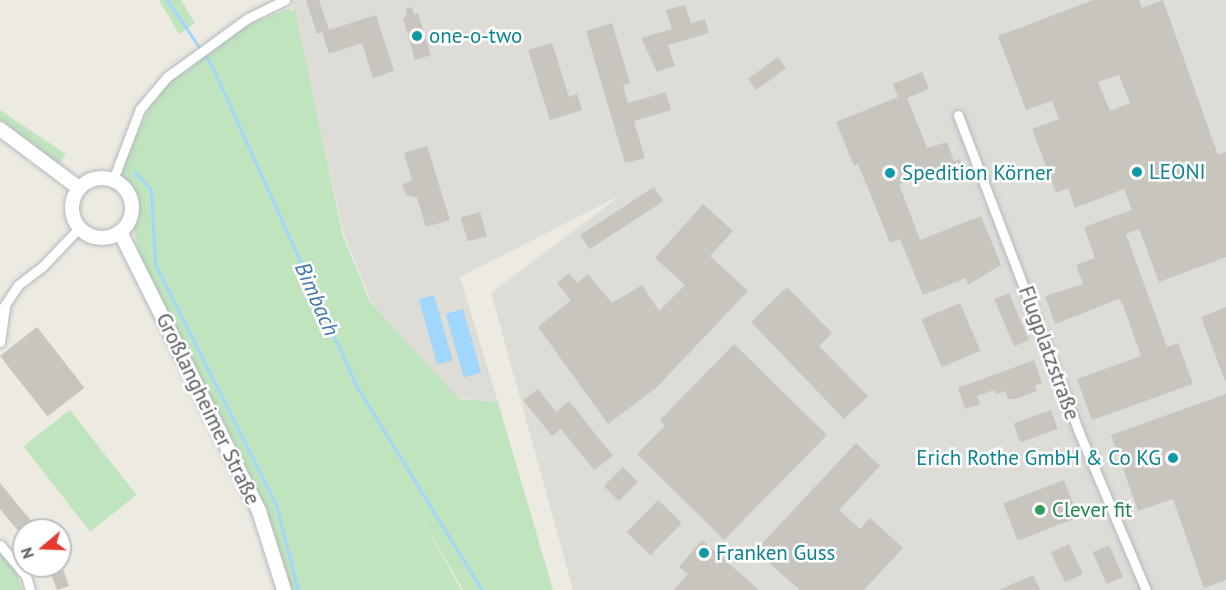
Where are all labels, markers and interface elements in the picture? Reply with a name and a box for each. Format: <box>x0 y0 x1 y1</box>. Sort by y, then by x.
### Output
place label: one-o-two <box>429 23 522 49</box>
marker: one-o-two <box>410 29 424 43</box>
place label: LEONI <box>1149 159 1206 185</box>
place label: Spedition Körner <box>902 160 1053 186</box>
marker: LEONI <box>1130 165 1144 179</box>
marker: Spedition Körner <box>883 166 897 180</box>
water label: Bimbach <box>289 258 345 340</box>
street label: Flugplatzstraße <box>1013 283 1085 423</box>
street label: Großlangheimer Straße <box>151 309 265 509</box>
place label: Erich Rothe GmbH & Co KG <box>916 445 1161 471</box>
marker: Erich Rothe GmbH & Co KG <box>1166 451 1180 465</box>
place label: Clever fit <box>1052 497 1132 523</box>
marker: Clever fit <box>1033 503 1047 517</box>
north arrow <box>12 518 72 578</box>
place label: Franken Guss <box>716 540 835 566</box>
text: N <box>16 545 38 561</box>
marker: Franken Guss <box>697 546 711 560</box>

